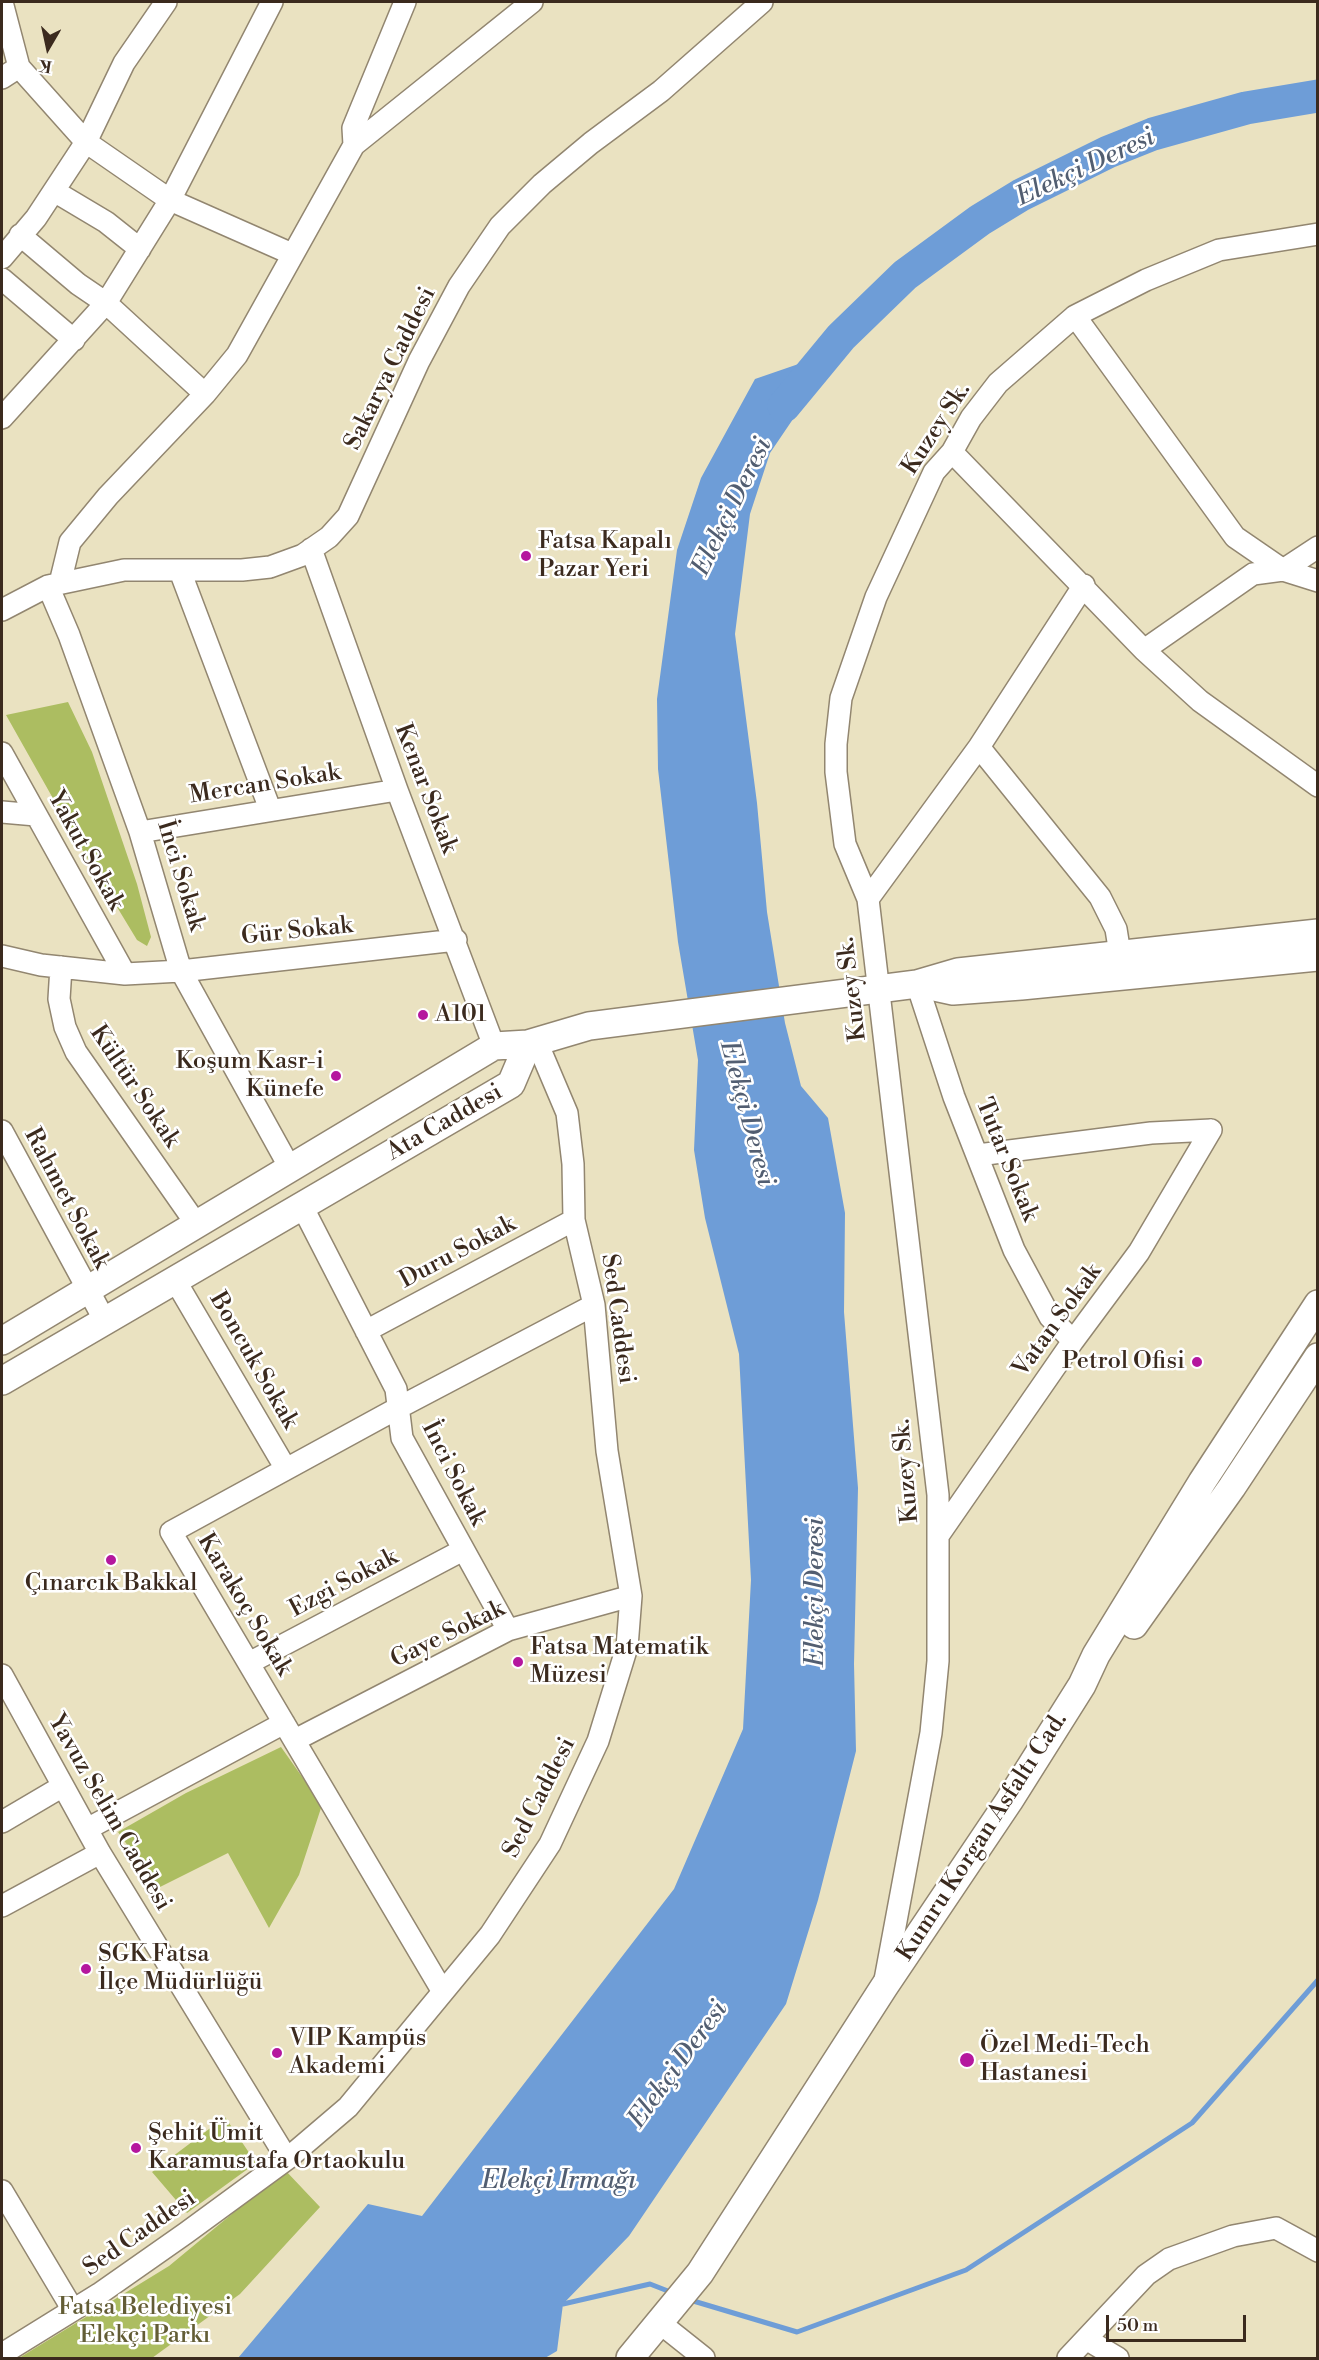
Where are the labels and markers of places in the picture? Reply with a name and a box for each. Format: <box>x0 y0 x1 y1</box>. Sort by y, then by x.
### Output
place label: Fatsa Kapalı Pazar Yeri <box>538 528 672 584</box>
marker: Fatsa Kapalı Pazar Yeri <box>519 549 533 563</box>
place label: A101 <box>435 1001 487 1029</box>
marker: A101 <box>416 1008 430 1022</box>
place label: Koşum Kasr-i Künefe <box>176 1048 324 1104</box>
marker: Koşum Kasr-i Künefe <box>329 1069 343 1083</box>
place label: Petrol Ofisi <box>1062 1348 1185 1376</box>
marker: Petrol Ofisi <box>1190 1355 1204 1369</box>
marker: Çınarcık Bakkal <box>104 1553 118 1567</box>
place label: Çınarcık Bakkal <box>25 1570 197 1598</box>
place label: Fatsa Matematik Müzesi <box>530 1634 708 1690</box>
marker: Fatsa Matematik Müzesi <box>511 1655 525 1669</box>
place label: SGK Fatsa İlçe Müdürlüğü <box>98 1941 262 1997</box>
marker: SGK Fatsa İlçe Müdürlüğü <box>79 1962 93 1976</box>
place label: VIP Kampüs Akademi <box>289 2025 426 2081</box>
place label: Özel Medi-Tech Hastanesi <box>980 2032 1150 2088</box>
marker: VIP Kampüs Akademi <box>270 2046 284 2060</box>
marker: Özel Medi-Tech Hastanesi <box>958 2051 976 2069</box>
place label: Şehit Ümit Karamustafa Ortaokulu <box>148 2120 405 2176</box>
marker: Şehit Ümit Karamustafa Ortaokulu <box>129 2141 143 2155</box>

